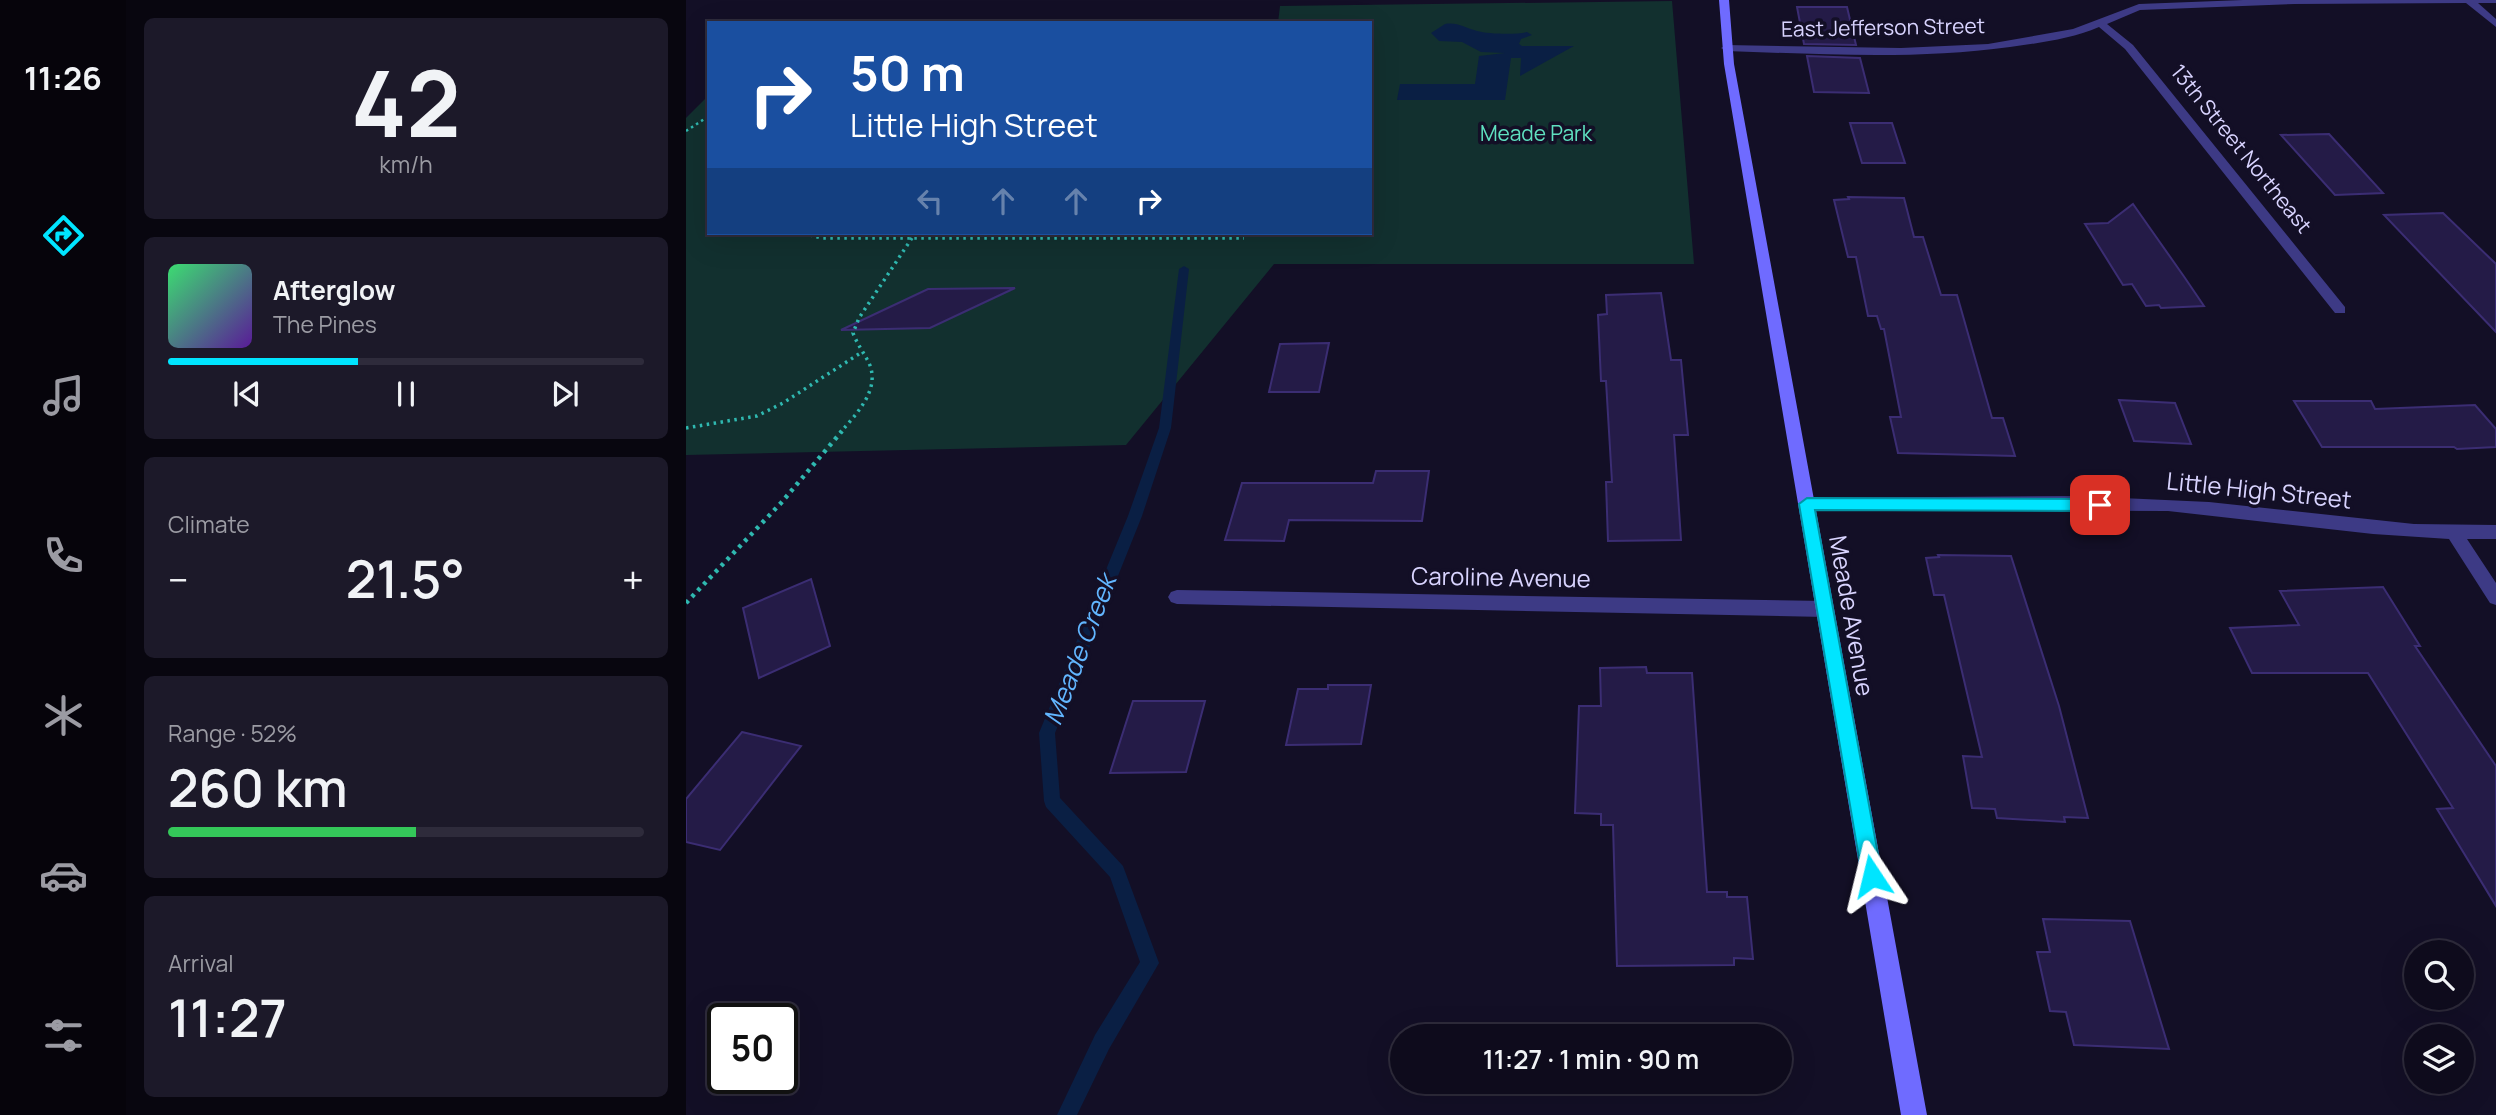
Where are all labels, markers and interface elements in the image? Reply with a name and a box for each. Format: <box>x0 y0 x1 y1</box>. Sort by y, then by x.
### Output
street label: East Jefferson Street <box>1781 11 1985 43</box>
text: 50 m <box>850 39 965 106</box>
text: 42 <box>351 40 461 164</box>
icon: right <box>735 49 826 140</box>
text: 11:26 <box>24 56 102 100</box>
street label: 13th Street Northeast <box>2165 58 2318 238</box>
text: Little High Street <box>850 103 1098 147</box>
park label: Meade Park <box>1480 119 1593 147</box>
text: km/h <box>379 148 433 180</box>
icon: left <box>911 182 949 220</box>
icon: ahead <box>984 182 1022 220</box>
icon: ahead <box>1057 182 1095 220</box>
icon: right <box>1130 182 1168 220</box>
icon: directions <box>39 211 88 260</box>
text: Afterglow <box>273 272 395 308</box>
text: The Pines <box>273 308 377 340</box>
icon: music <box>39 371 88 420</box>
icon: previous <box>228 375 266 413</box>
icon: pause <box>387 375 425 413</box>
icon: next <box>546 375 584 413</box>
street label: Little High Street <box>2165 463 2353 516</box>
pin <box>2070 475 2130 535</box>
icon: arrive <box>2081 486 2119 524</box>
text: Climate <box>168 508 250 540</box>
icon: phone <box>39 531 88 580</box>
street label: Meade Avenue <box>1822 533 1883 699</box>
text: 21.5° <box>346 543 465 614</box>
text: − <box>168 553 189 605</box>
text: + <box>622 553 644 605</box>
street label: Caroline Avenue <box>1411 558 1591 595</box>
water label: Meade Creek <box>1034 566 1126 730</box>
icon: climate <box>39 691 88 740</box>
text: Range · 52% <box>168 717 297 749</box>
text: 260 km <box>168 752 348 823</box>
position arrow <box>1835 839 1909 913</box>
icon: car <box>39 851 88 900</box>
map controls <box>2404 940 2474 1094</box>
button: search <box>2404 940 2474 1010</box>
text: Arrival <box>168 947 234 979</box>
text: 11:27 <box>168 982 287 1053</box>
speed limit sign: 50 <box>707 1003 798 1094</box>
icon: filters <box>39 1011 88 1060</box>
button: layers <box>2404 1024 2474 1094</box>
text: 11:27 · 1 min · 90 m <box>1483 1041 1699 1077</box>

